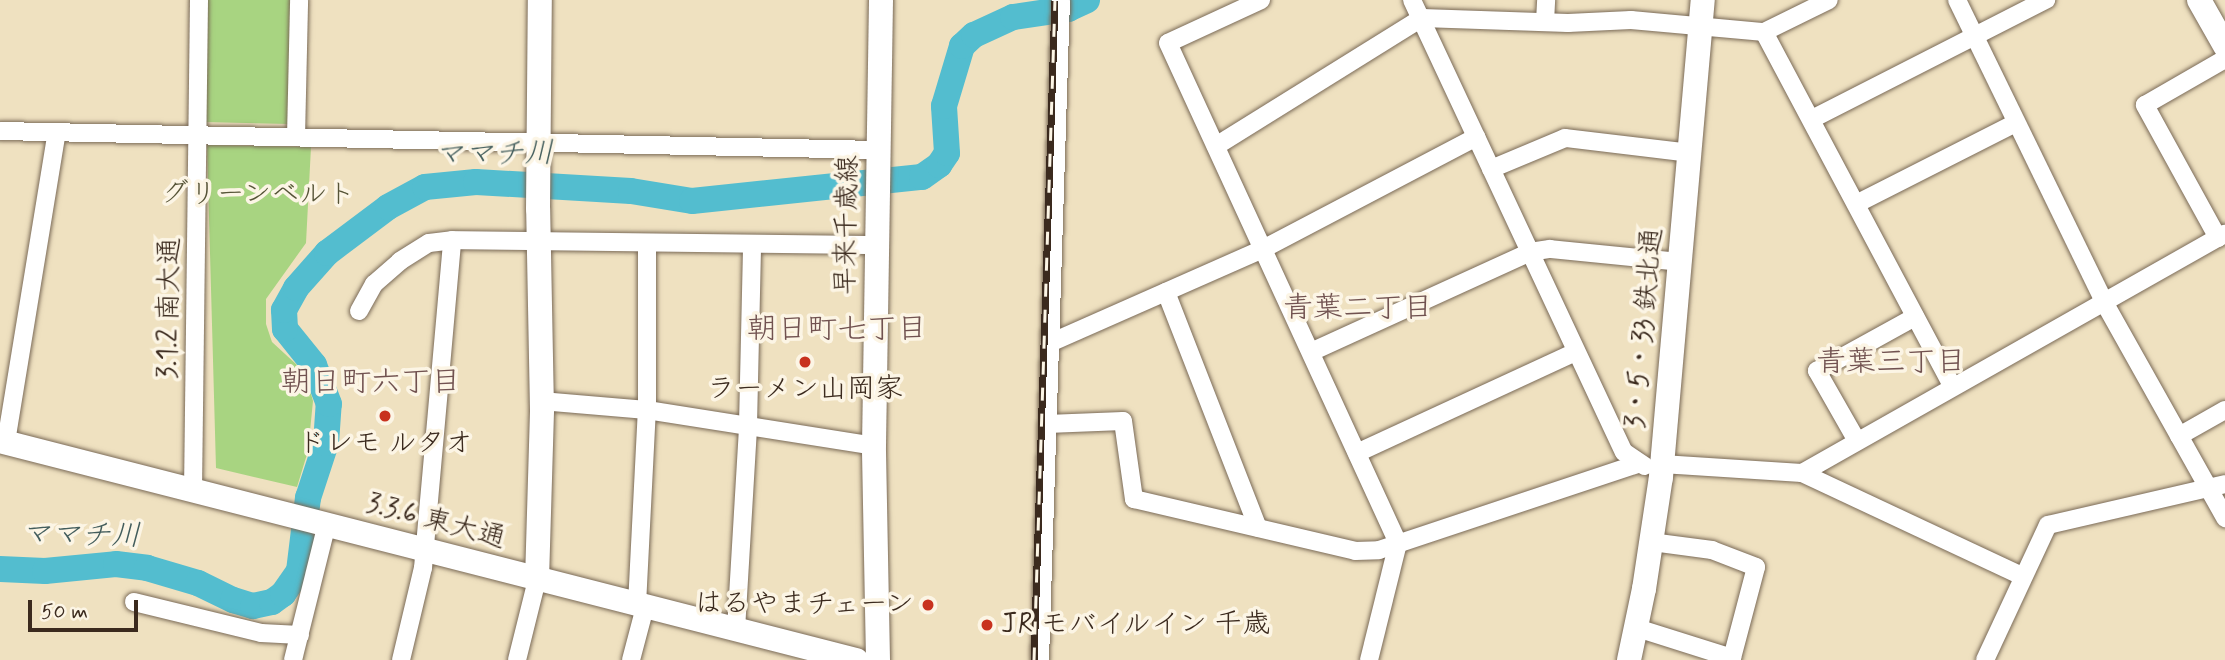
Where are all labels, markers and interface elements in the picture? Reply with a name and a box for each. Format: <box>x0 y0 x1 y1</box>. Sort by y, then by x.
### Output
water label: ママチ川 <box>434 136 554 174</box>
street label: 早来千歳線 <box>830 155 866 295</box>
park label: グリーンベルト <box>160 178 356 212</box>
street label: 3・5・33 鉄北通 <box>1619 226 1671 430</box>
street label: 3.1.2 南大通 <box>152 237 188 379</box>
district label: 青葉二丁目 <box>1283 291 1433 327</box>
district label: 朝日町七丁目 <box>747 312 927 348</box>
district label: 青葉三丁目 <box>1816 345 1966 381</box>
marker: ラーメン山岡家 <box>797 354 813 370</box>
district label: 朝日町六丁目 <box>281 365 461 401</box>
place label: ラーメン山岡家 <box>707 373 903 407</box>
marker: ドレモ ルタオ <box>377 408 393 424</box>
place label: ドレモ ルタオ <box>297 427 473 461</box>
street label: 3.3.6 東大通 <box>363 487 509 557</box>
water label: ママチ川 <box>21 517 141 555</box>
scale bar <box>32 586 142 630</box>
place label: はるやまチェーン <box>690 588 914 622</box>
marker: はるやまチェーン <box>920 597 936 613</box>
text: 50 m <box>41 598 88 626</box>
place label: JR モバイルイン 千歳 <box>1001 608 1272 642</box>
marker: JR モバイルイン 千歳 <box>979 617 995 633</box>

